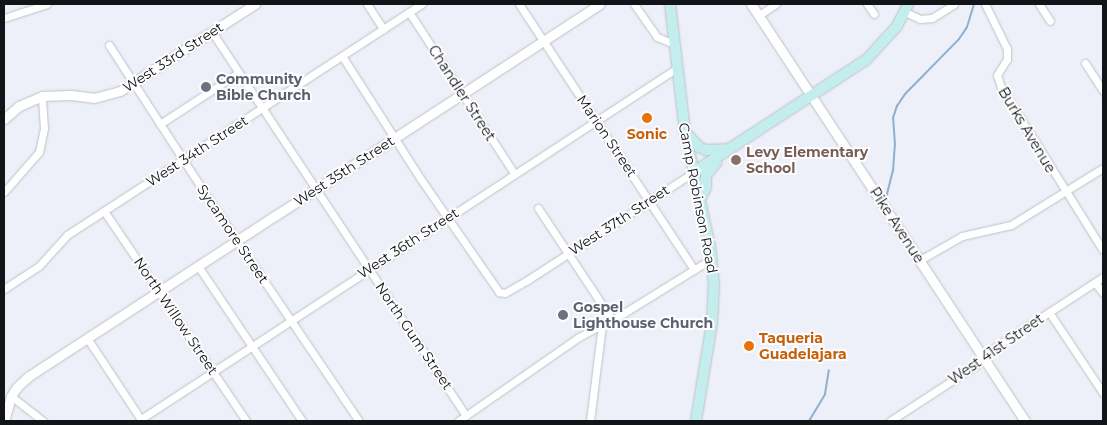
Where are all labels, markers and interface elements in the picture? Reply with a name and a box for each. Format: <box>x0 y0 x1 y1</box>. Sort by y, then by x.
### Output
street label: West 33rd Street <box>120 18 226 96</box>
street label: Chandler Street <box>425 42 499 144</box>
place label: Community Bible Church <box>216 71 311 104</box>
marker: Community Bible Church <box>200 81 212 93</box>
street label: Burks Avenue <box>995 84 1059 176</box>
street label: Marion Street <box>573 92 641 180</box>
street label: West 34th Street <box>143 112 251 190</box>
marker: Sonic <box>641 112 653 124</box>
street label: Camp Robinson Road <box>675 121 721 275</box>
place label: Sonic <box>627 126 667 142</box>
street label: West 35th Street <box>291 132 397 210</box>
place label: Levy Elementary School <box>746 144 868 176</box>
marker: Levy Elementary School <box>730 154 742 166</box>
street label: Sycamore Street <box>194 181 272 287</box>
street label: West 37th Street <box>566 181 672 259</box>
street label: Pike Avenue <box>866 184 928 266</box>
street label: West 36th Street <box>354 204 462 282</box>
street label: North Willow Street <box>130 254 222 378</box>
street label: North Gum Street <box>372 279 456 393</box>
place label: Gospel Lighthouse Church <box>573 299 713 332</box>
marker: Gospel Lighthouse Church <box>557 309 569 321</box>
street label: West 41st Street <box>945 310 1047 388</box>
place label: Taqueria Guadelajara <box>759 330 847 362</box>
marker: Taqueria Guadelajara <box>743 340 755 352</box>

